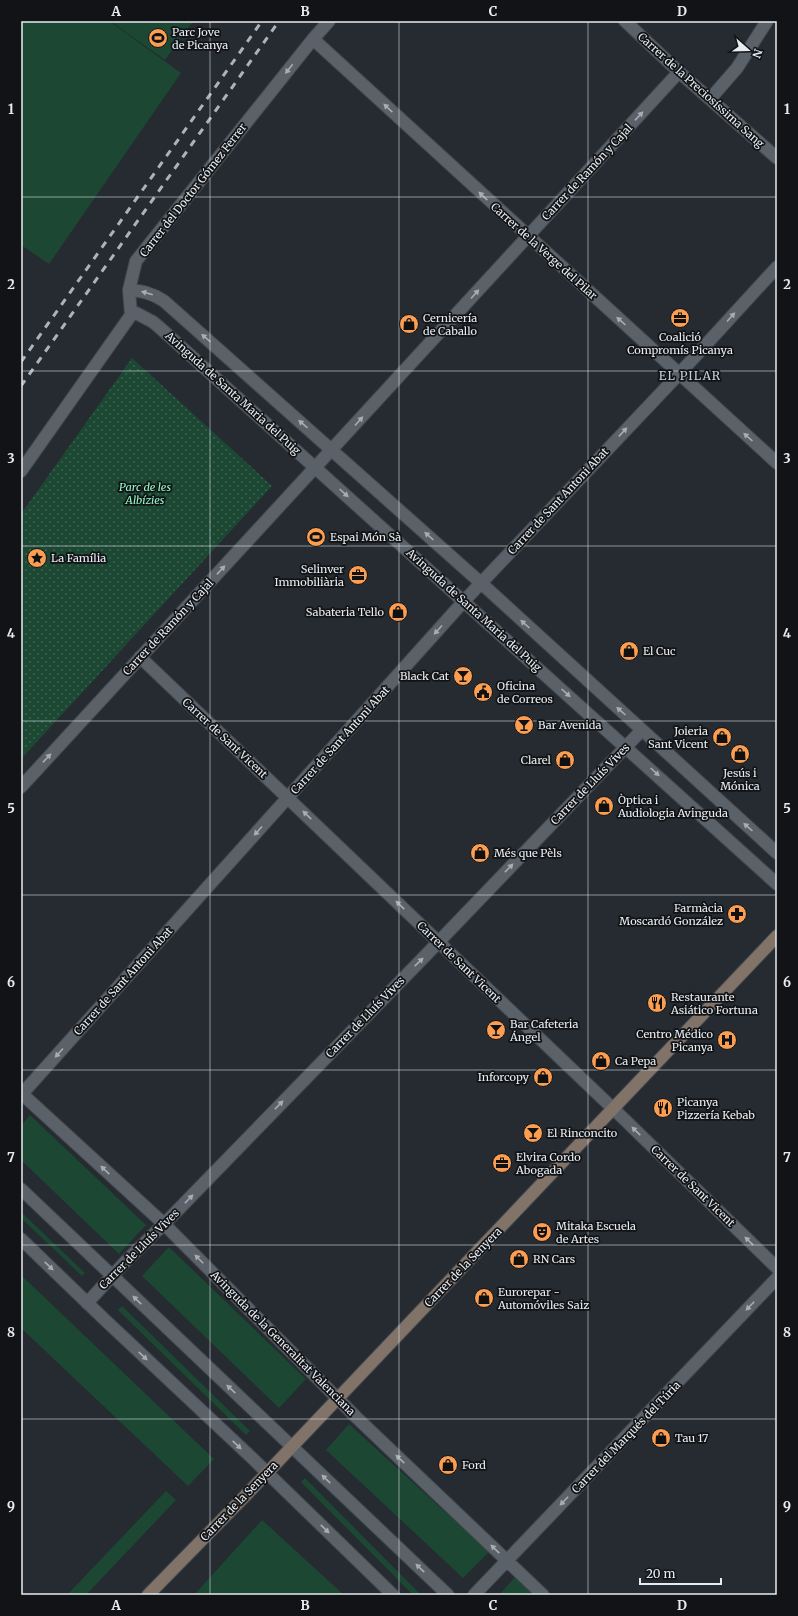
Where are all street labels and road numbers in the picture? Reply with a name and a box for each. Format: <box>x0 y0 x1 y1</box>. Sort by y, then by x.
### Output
street label: Carrer de la Preciosíssima Sang <box>635 30 767 151</box>
street label: Carrer del Doctor Gómez Ferrer <box>136 120 250 260</box>
street label: Carrer de Ramón y Cajal <box>539 120 636 223</box>
street label: Carrer de la Verge del Pilar <box>488 199 600 303</box>
street label: Avinguda de Santa Maria del Puig <box>162 328 304 458</box>
street label: Carrer de Sant Antoni Abat <box>505 444 612 557</box>
street label: Avinguda de Santa Maria del Puig <box>403 545 545 675</box>
street label: Carrer de Ramón y Cajal <box>120 575 217 678</box>
street label: Carrer de Sant Antoni Abat <box>288 682 393 797</box>
street label: Carrer de Sant Vicent <box>180 695 271 782</box>
street label: Carrer de Lluís Vives <box>548 740 632 828</box>
street label: Carrer de Sant Vicent <box>414 918 504 1006</box>
street label: Carrer de Sant Antoni Abat <box>71 923 176 1038</box>
street label: Carrer de Lluís Vives <box>323 973 407 1061</box>
street label: Carrer de Sant Vicent <box>648 1142 738 1230</box>
street label: Carrer de Lluís Vives <box>96 1206 182 1292</box>
street label: Carrer de la Senyera <box>421 1224 505 1310</box>
street label: Avinguda de la Generalitat Valenciana <box>207 1267 358 1418</box>
street label: Carrer del Marqués del Túria <box>569 1378 683 1496</box>
street label: Carrer de la Senyera <box>197 1458 281 1544</box>

